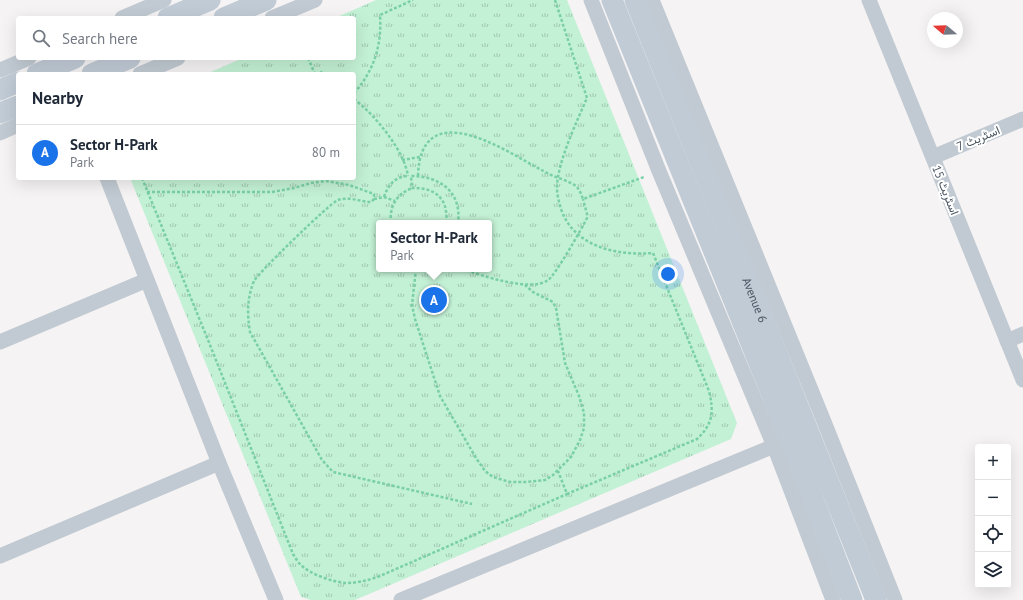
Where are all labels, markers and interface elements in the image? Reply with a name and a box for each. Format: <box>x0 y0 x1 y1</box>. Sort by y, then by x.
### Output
north arrow <box>927 12 963 48</box>
search box <box>16 16 356 60</box>
icon: search <box>30 27 52 49</box>
text: Search here <box>62 29 138 48</box>
text: Nearby <box>32 87 83 109</box>
street label: اسٹریٹ 7 <box>954 122 1002 155</box>
text: Sector H-Park <box>70 135 158 154</box>
text: A <box>41 144 49 161</box>
text: 80 m <box>312 144 340 161</box>
text: Park <box>70 154 94 171</box>
street label: اسٹریٹ 15 <box>928 163 963 217</box>
popup <box>376 220 492 272</box>
text: Sector H-Park <box>390 228 478 247</box>
text: Park <box>390 247 414 264</box>
your location <box>658 264 678 284</box>
street label: Avenue 6 <box>740 275 771 324</box>
pin: A <box>421 285 447 315</box>
map controls <box>975 444 1011 588</box>
button: + <box>975 444 1011 480</box>
button: − <box>975 480 1011 516</box>
button: locate <box>975 516 1011 552</box>
button: layers <box>975 552 1011 588</box>

